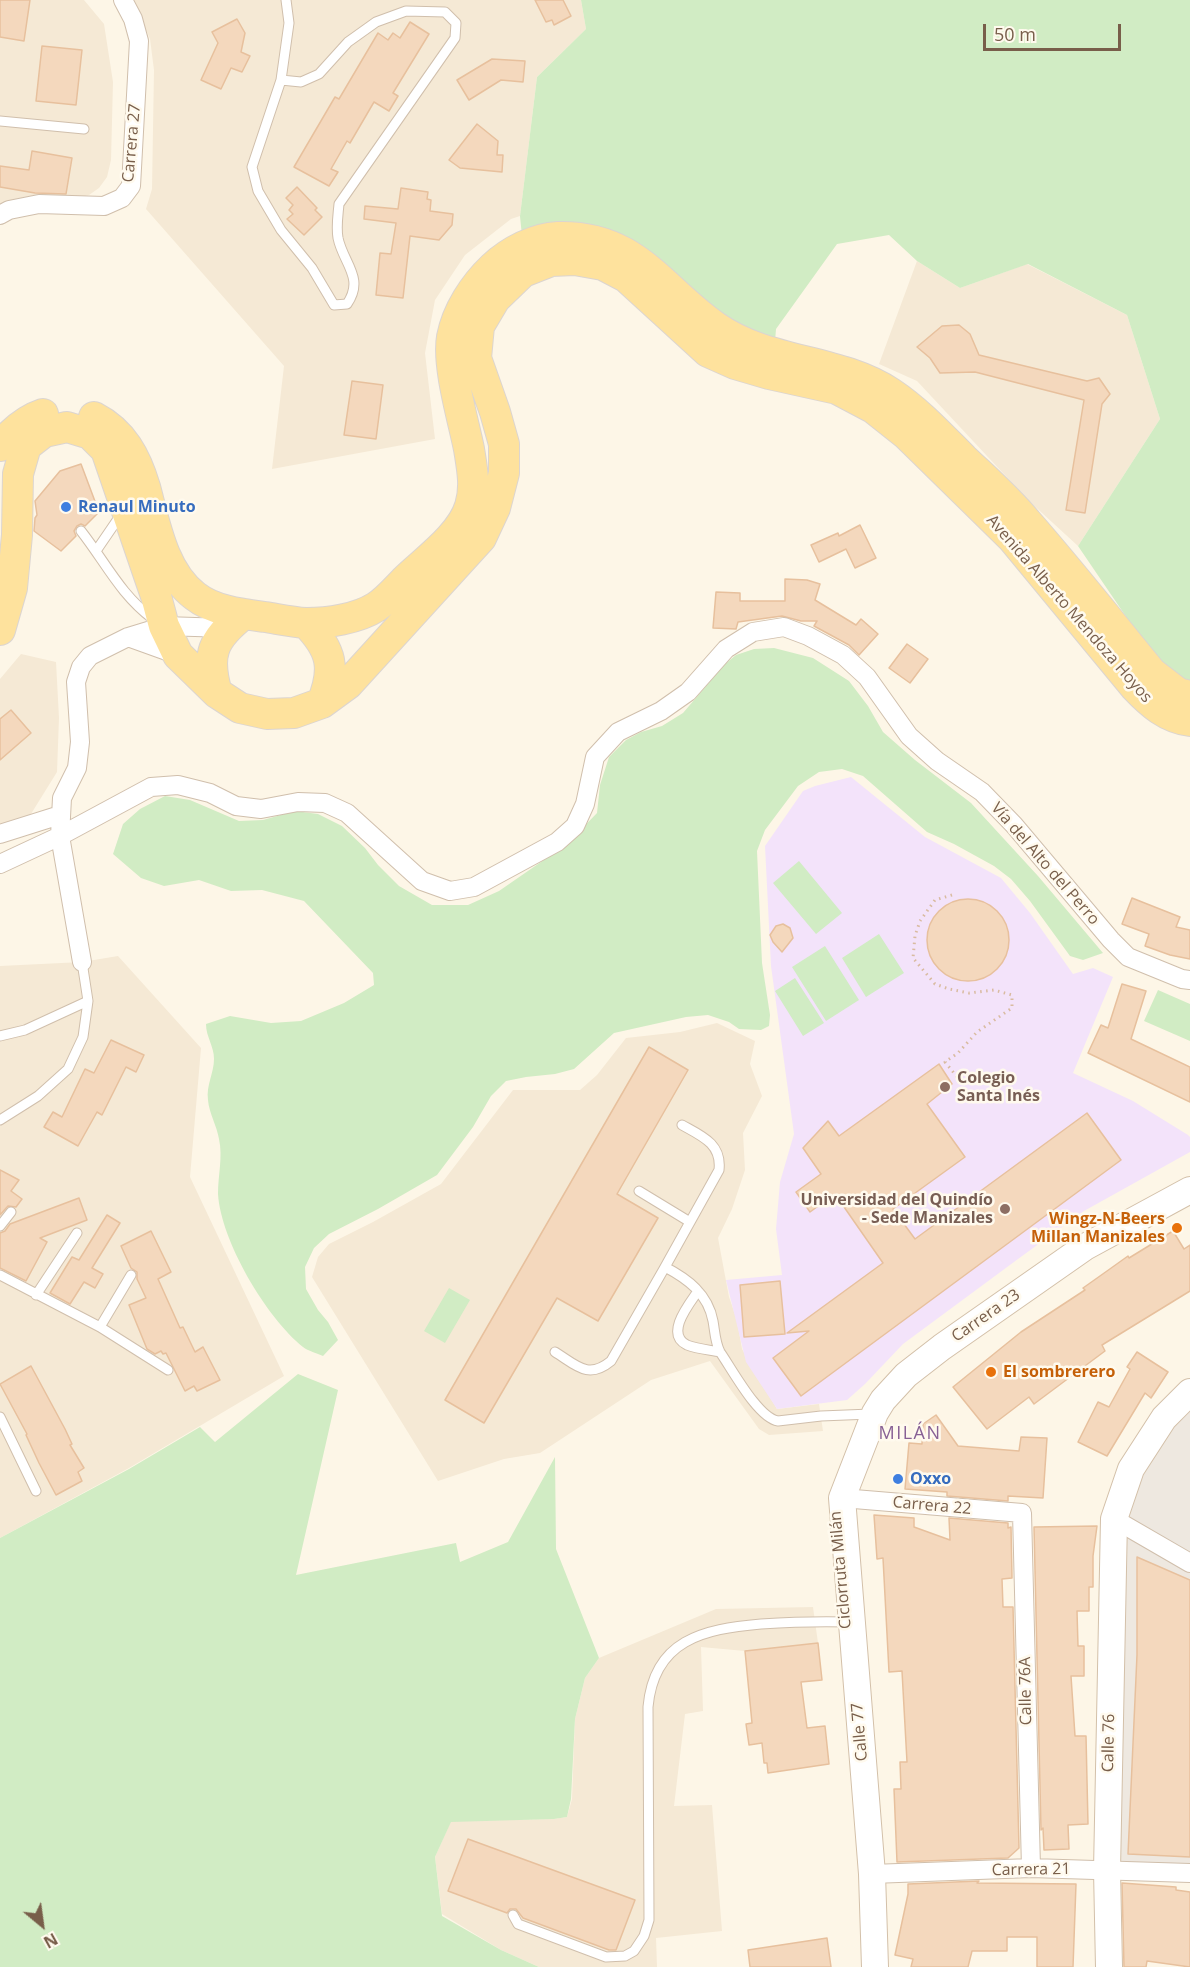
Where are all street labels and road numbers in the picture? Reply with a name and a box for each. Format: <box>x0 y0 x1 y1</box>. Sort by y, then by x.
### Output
street label: Carrera 27 <box>119 103 145 183</box>
street label: Avenida Alberto Mendoza Hoyos <box>982 511 1156 707</box>
street label: Vía del Alto del Perro <box>987 799 1103 929</box>
street label: Carrera 23 <box>948 1286 1024 1346</box>
street label: Carrera 22 <box>892 1493 972 1519</box>
street label: Ciclorruta Milán <box>826 1510 856 1630</box>
street label: Calle 76A <box>1016 1657 1036 1725</box>
street label: Calle 77 <box>848 1702 872 1762</box>
street label: Calle 76 <box>1099 1714 1119 1772</box>
street label: Carrera 21 <box>991 1860 1071 1880</box>

